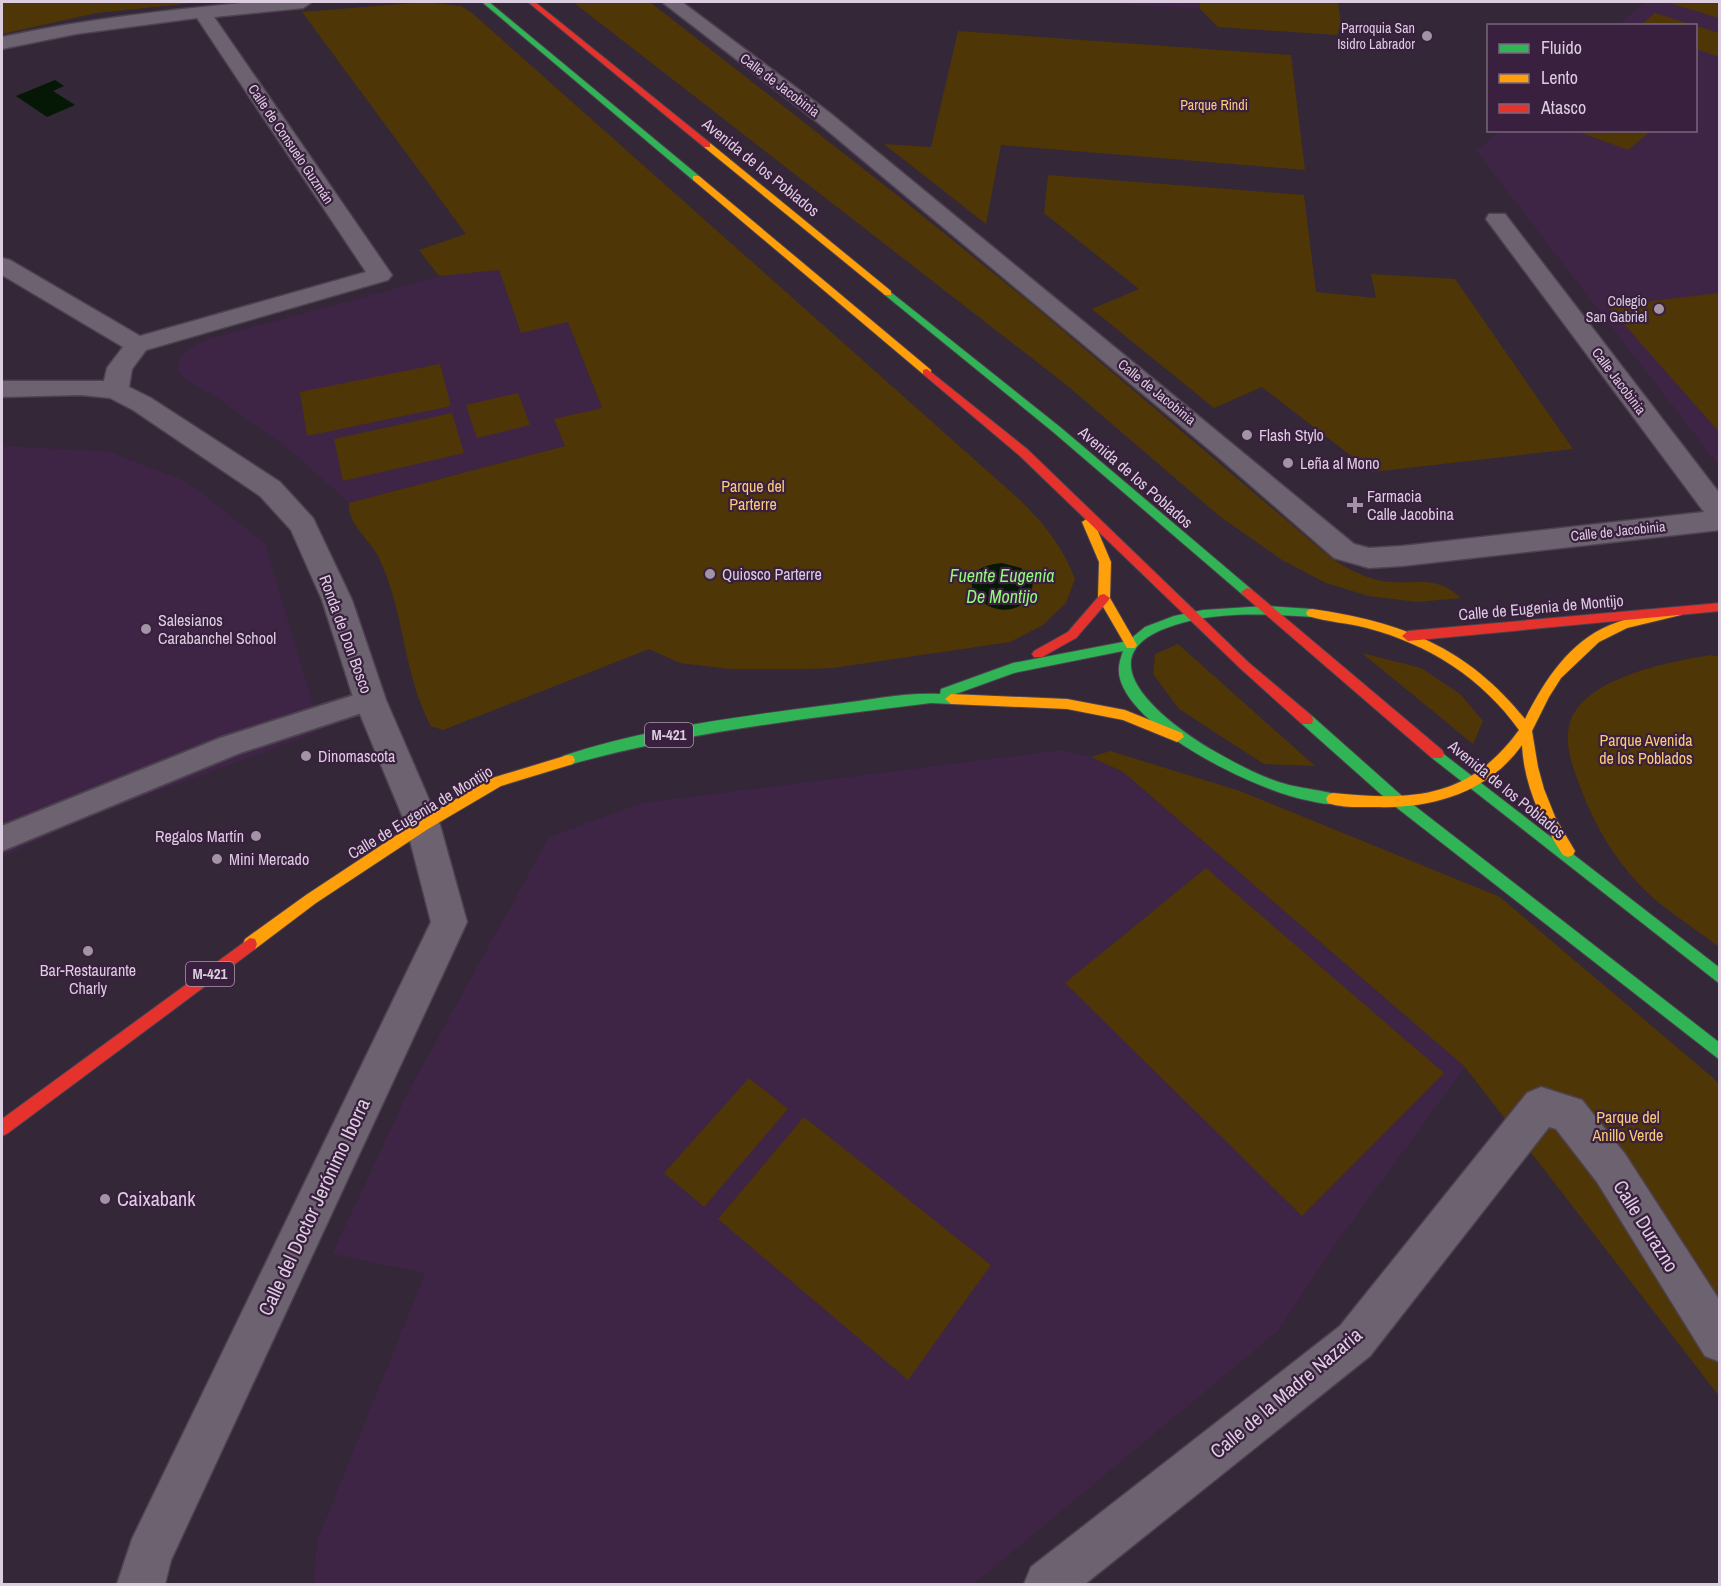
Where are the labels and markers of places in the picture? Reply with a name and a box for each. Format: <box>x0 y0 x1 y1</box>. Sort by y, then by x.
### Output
place label: Parroquia San Isidro Labrador <box>1337 19 1415 53</box>
marker: Parroquia San Isidro Labrador <box>1420 29 1434 43</box>
place label: Colegio San Gabriel <box>1586 292 1647 326</box>
marker: Colegio San Gabriel <box>1652 302 1666 316</box>
place label: Flash Stylo <box>1259 424 1324 446</box>
marker: Flash Stylo <box>1240 428 1254 442</box>
place label: Leña al Mono <box>1300 452 1380 474</box>
marker: Leña al Mono <box>1281 456 1295 470</box>
place label: Farmacia Calle Jacobina <box>1367 485 1454 525</box>
marker: Farmacia Calle Jacobina <box>1348 498 1362 512</box>
place label: Quiosco Parterre <box>722 563 822 585</box>
marker: Quiosco Parterre <box>703 567 717 581</box>
place label: Salesianos Carabanchel School <box>158 609 276 649</box>
marker: Salesianos Carabanchel School <box>139 622 153 636</box>
place label: Dinomascota <box>318 745 396 767</box>
marker: Dinomascota <box>299 749 313 763</box>
place label: Regalos Martín <box>155 825 244 847</box>
marker: Regalos Martín <box>249 829 263 843</box>
place label: Mini Mercado <box>229 848 309 870</box>
marker: Mini Mercado <box>210 852 224 866</box>
marker: Bar-Restaurante Charly <box>81 944 95 958</box>
place label: Bar-Restaurante Charly <box>40 959 136 999</box>
place label: Caixabank <box>117 1185 196 1212</box>
marker: Caixabank <box>98 1192 112 1206</box>

